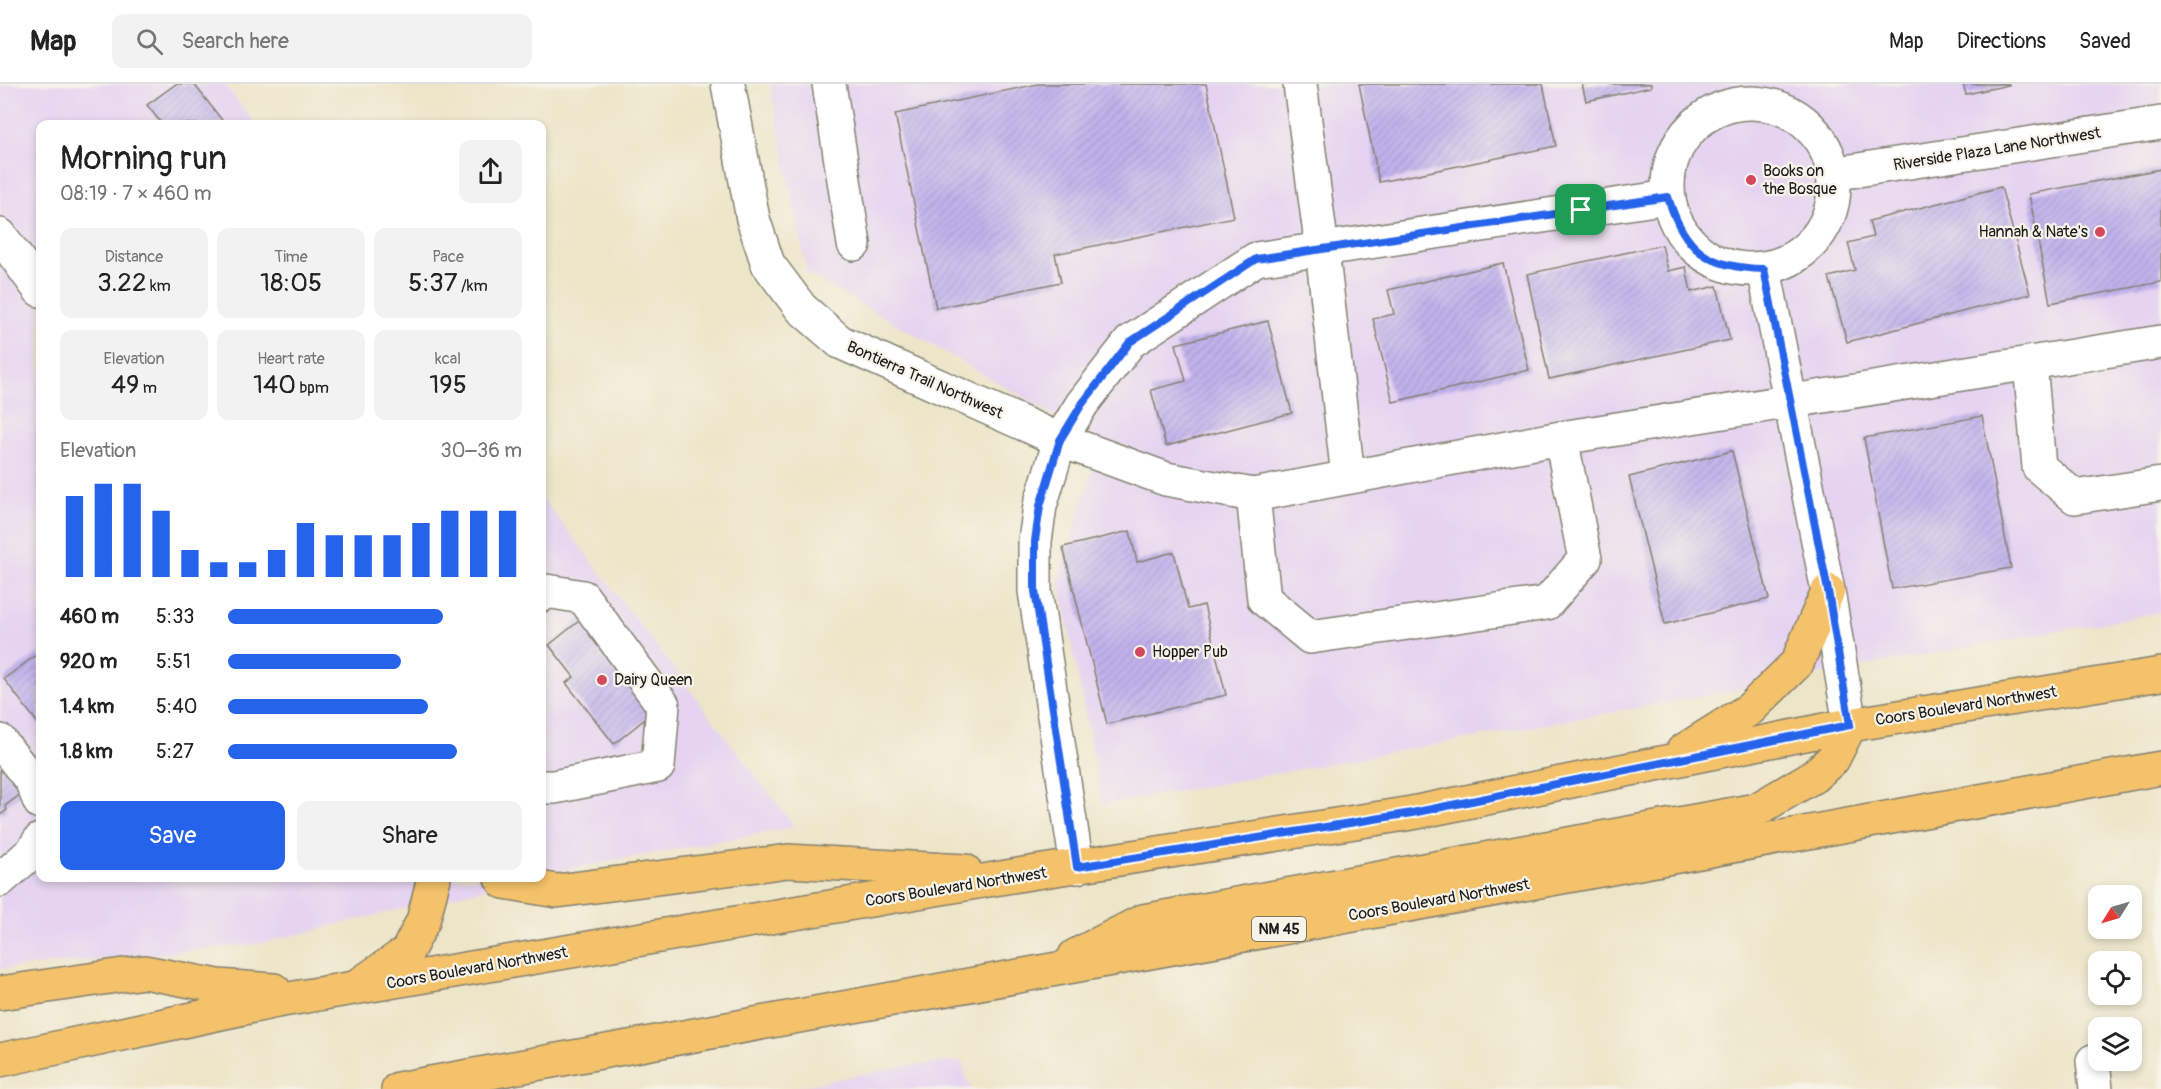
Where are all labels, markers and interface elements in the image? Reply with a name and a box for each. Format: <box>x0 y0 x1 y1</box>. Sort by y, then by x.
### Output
search box <box>112 14 532 68</box>
text: Map <box>30 24 76 59</box>
icon: search <box>133 25 166 58</box>
text: Search here <box>181 27 289 55</box>
text: Map <box>1889 28 1924 55</box>
text: Directions <box>1957 28 2046 55</box>
text: Saved <box>2079 28 2131 55</box>
street label: Riverside Plaza Lane Northwest <box>1892 123 2103 175</box>
text: Morning run <box>60 138 227 179</box>
button: share <box>459 140 522 203</box>
place label: Books on the Bosque <box>1762 161 1837 199</box>
marker: Books on the Bosque <box>1744 173 1758 187</box>
text: 08:19 · 7 × 460 m <box>60 181 212 206</box>
pin <box>1555 184 1606 235</box>
icon: arrive <box>1564 193 1597 226</box>
place label: Hannah & Nate's <box>1978 222 2088 242</box>
marker: Hannah & Nate's <box>2093 225 2107 239</box>
text: Distance <box>105 247 163 267</box>
text: Time <box>274 247 308 267</box>
text: Pace <box>432 247 464 267</box>
text: 3.22 <box>97 267 146 299</box>
text: 18:05 <box>260 267 322 299</box>
text: 5:37 <box>408 267 458 299</box>
text: km <box>146 276 171 296</box>
text: /km <box>458 276 488 296</box>
street label: Bontierra Trail Northwest <box>844 337 1007 424</box>
text: Elevation <box>104 349 164 369</box>
text: Heart rate <box>257 349 325 369</box>
text: kcal <box>435 349 461 369</box>
text: 49 <box>111 369 139 401</box>
text: 140 <box>253 369 296 401</box>
text: 195 <box>429 369 467 401</box>
text: m <box>139 378 157 398</box>
text: bpm <box>296 378 329 398</box>
text: Elevation <box>60 438 136 463</box>
text: 30–36 m <box>441 438 522 463</box>
text: 460 m <box>60 604 119 629</box>
text: 5:33 <box>156 604 195 629</box>
place label: Hopper Pub <box>1152 642 1228 662</box>
marker: Hopper Pub <box>1133 645 1147 659</box>
text: 920 m <box>60 649 117 674</box>
text: 5:51 <box>156 649 191 674</box>
place label: Dairy Queen <box>614 670 693 690</box>
marker: Dairy Queen <box>595 673 609 687</box>
street label: Coors Boulevard Northwest <box>1874 682 2059 730</box>
text: 1.4 km <box>60 694 114 719</box>
text: 5:40 <box>156 694 197 719</box>
text: 1.8 km <box>60 739 113 764</box>
text: 5:27 <box>156 739 194 764</box>
button: Save <box>60 801 285 870</box>
button: Share <box>297 801 522 870</box>
street label: Coors Boulevard Northwest <box>864 863 1049 911</box>
street label: Coors Boulevard Northwest <box>1347 874 1532 926</box>
north arrow <box>2088 885 2142 939</box>
map controls <box>2088 885 2142 1071</box>
road number: NM 45 <box>1252 917 1306 941</box>
street label: Coors Boulevard Northwest <box>385 942 570 994</box>
button: locate <box>2088 951 2142 1005</box>
button: layers <box>2088 1017 2142 1071</box>

